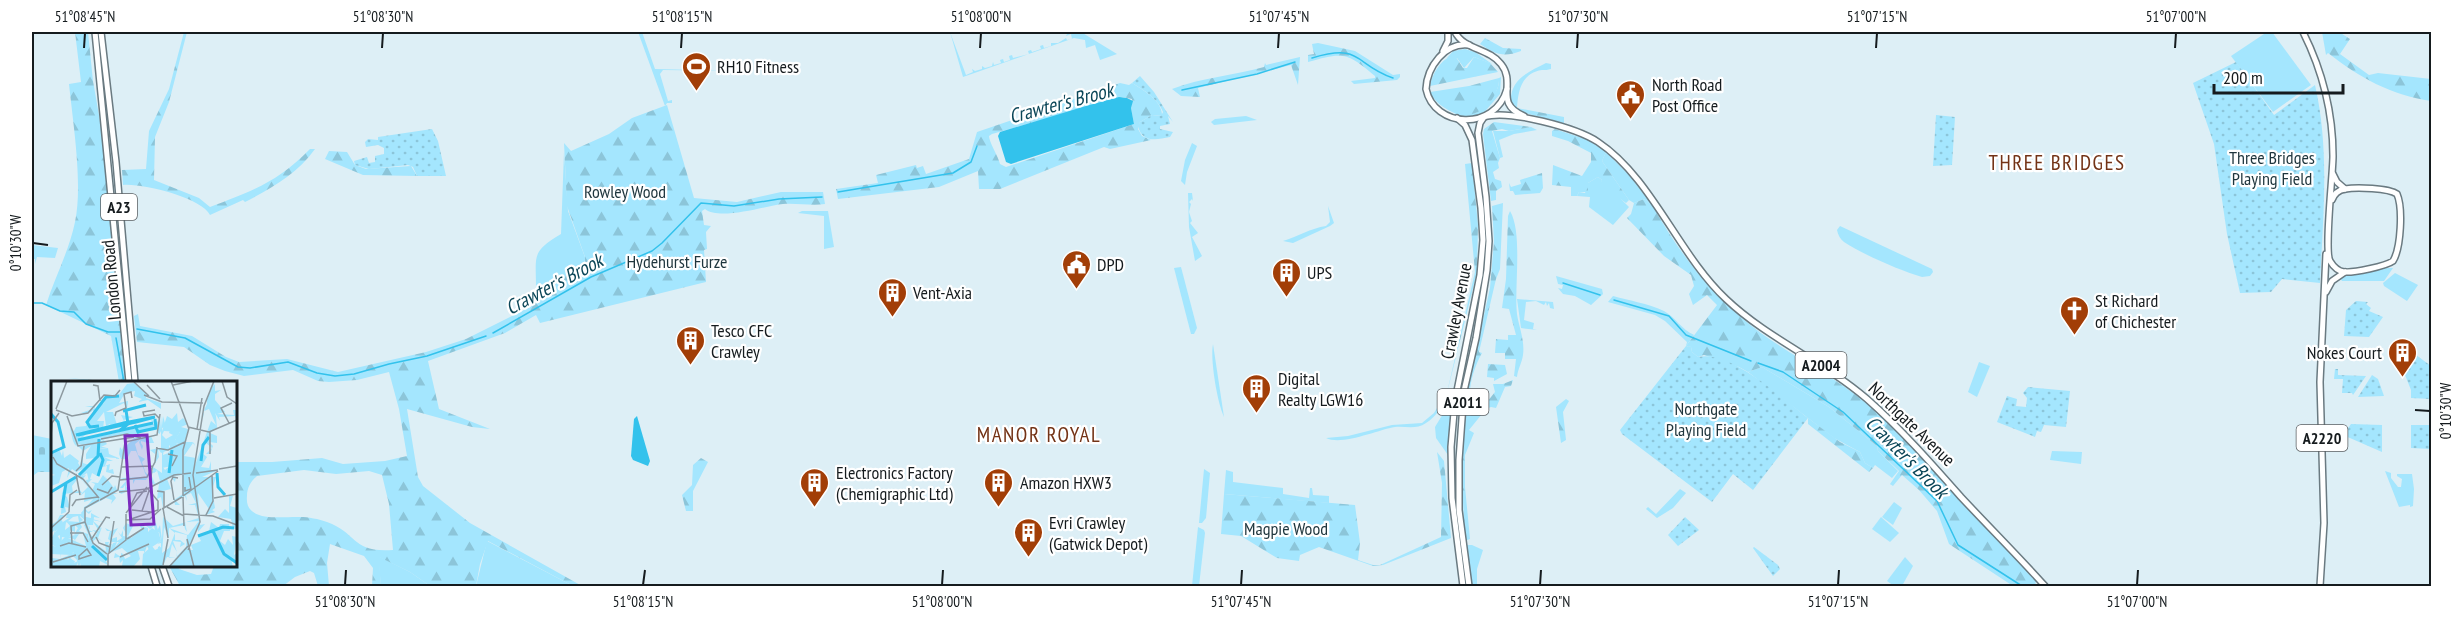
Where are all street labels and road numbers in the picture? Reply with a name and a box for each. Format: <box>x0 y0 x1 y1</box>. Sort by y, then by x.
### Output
road number: A23 <box>101 194 137 220</box>
street label: London Road <box>96 239 126 321</box>
street label: Crawley Avenue <box>1435 261 1477 361</box>
road number: A2004 <box>1796 352 1846 378</box>
street label: Northgate Avenue <box>1864 377 1960 471</box>
road number: A2011 <box>1438 389 1488 415</box>
road number: A2220 <box>2296 425 2348 451</box>

